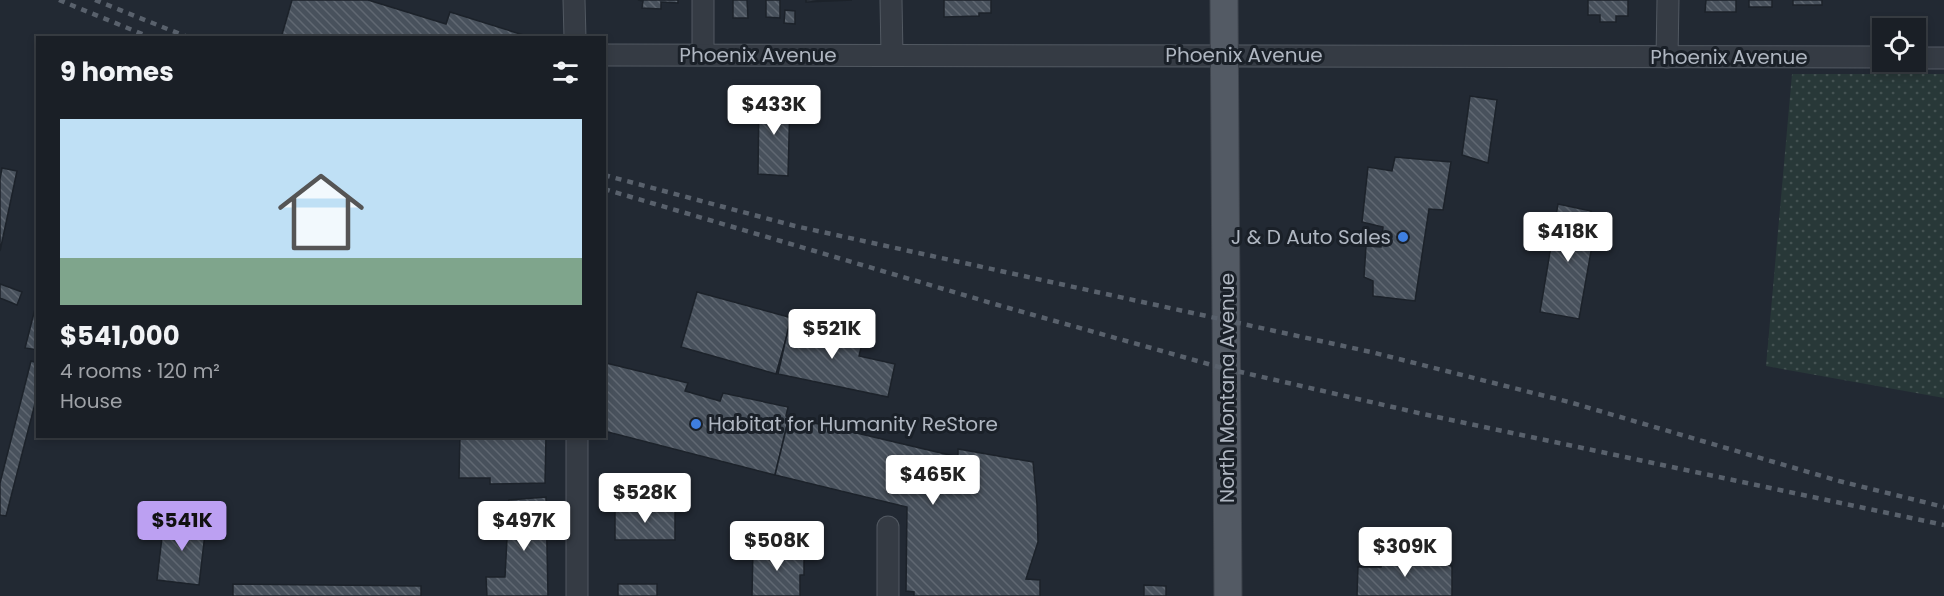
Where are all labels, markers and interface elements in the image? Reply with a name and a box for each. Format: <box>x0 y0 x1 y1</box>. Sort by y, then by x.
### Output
map controls <box>1872 18 1926 72</box>
button: locate <box>1872 18 1926 72</box>
street label: Phoenix Avenue <box>679 41 837 69</box>
street label: Phoenix Avenue <box>1165 41 1323 69</box>
street label: Phoenix Avenue <box>1650 43 1808 71</box>
text: 9 homes <box>60 54 174 90</box>
icon: filters <box>549 56 582 89</box>
pin: $433K <box>732 85 816 136</box>
text: $433K <box>742 90 806 118</box>
icon: home <box>267 158 375 266</box>
pin: $418K <box>1526 212 1610 263</box>
text: $418K <box>1537 217 1599 245</box>
place label: J & D Auto Sales <box>1231 223 1391 251</box>
marker: J & D Auto Sales <box>1396 230 1410 244</box>
street label: North Montana Avenue <box>1213 273 1241 503</box>
pin: $521K <box>790 309 874 360</box>
text: $521K <box>802 314 862 342</box>
text: $541,000 <box>60 318 180 354</box>
text: 4 rooms · 120 m² <box>60 357 220 385</box>
text: House <box>60 387 122 415</box>
place label: Habitat for Humanity ReStore <box>708 410 998 438</box>
marker: Habitat for Humanity ReStore <box>689 417 703 431</box>
pin: $465K <box>891 455 975 506</box>
text: $465K <box>900 460 966 488</box>
pin: $528K <box>603 473 687 524</box>
text: $528K <box>613 478 677 506</box>
pin: $541K <box>140 501 224 552</box>
pin: $497K <box>482 501 566 552</box>
text: $541K <box>151 506 213 534</box>
text: $497K <box>492 506 556 534</box>
pin: $508K <box>735 521 819 572</box>
text: $508K <box>744 526 810 554</box>
pin: $309K <box>1363 527 1447 578</box>
text: $309K <box>1373 532 1437 560</box>

